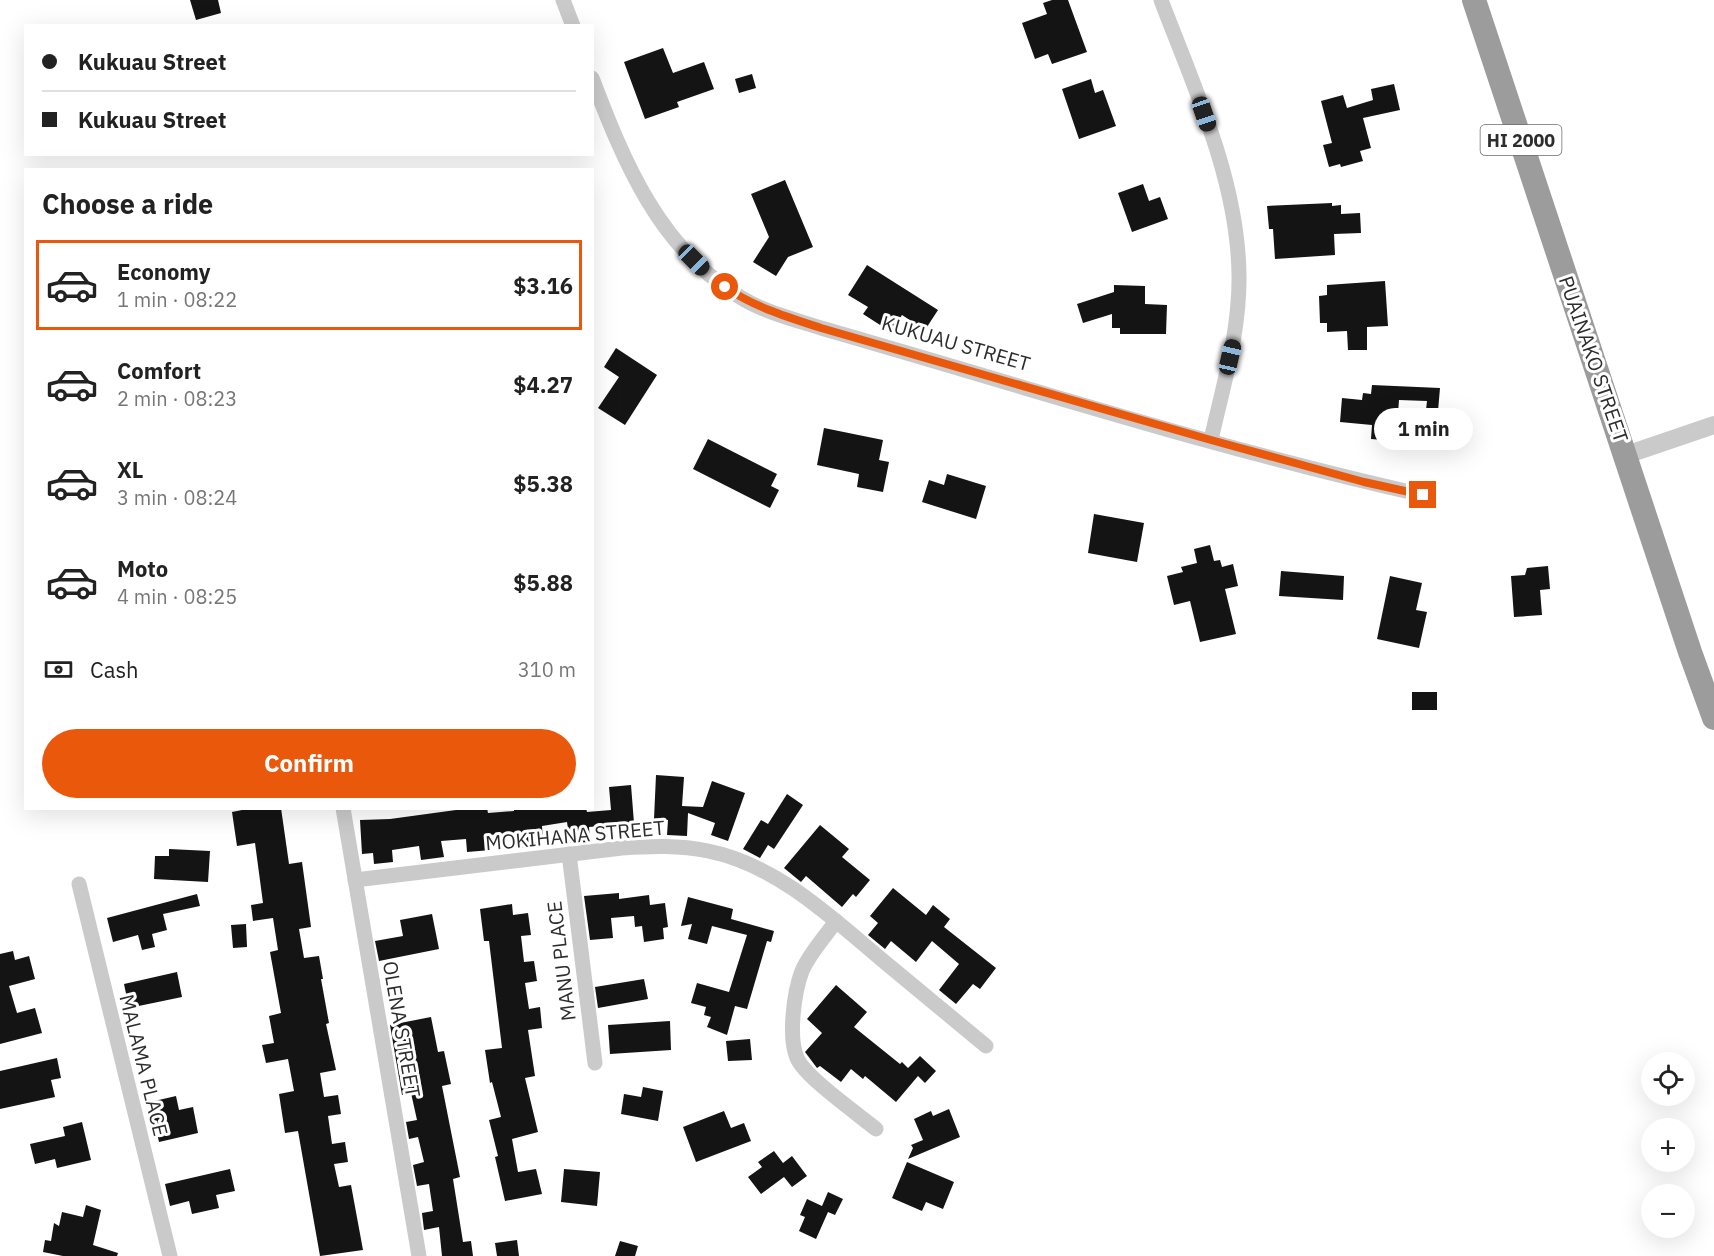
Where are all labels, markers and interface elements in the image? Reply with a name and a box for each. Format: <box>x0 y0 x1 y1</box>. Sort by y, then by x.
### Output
text: Kukuau Street <box>78 47 226 76</box>
car <box>1190 94 1218 134</box>
text: Kukuau Street <box>78 105 226 134</box>
road number: HI 2000 <box>1480 125 1562 155</box>
text: Choose a ride <box>42 186 213 221</box>
car <box>675 241 713 279</box>
text: Economy <box>117 257 211 286</box>
icon: car <box>45 258 99 312</box>
text: $3.16 <box>513 271 573 300</box>
street label: PUAINAKO STREET <box>1553 272 1635 446</box>
route start <box>711 273 738 300</box>
text: 1 min · 08:22 <box>117 286 237 313</box>
street label: KUKUAU STREET <box>879 309 1033 377</box>
car <box>1217 337 1243 377</box>
text: Comfort <box>117 356 201 385</box>
icon: car <box>45 357 99 411</box>
text: $4.27 <box>513 370 573 399</box>
text: 2 min · 08:23 <box>117 385 237 412</box>
callout: 1 min <box>1374 408 1472 450</box>
text: 1 min <box>1397 415 1450 442</box>
text: XL <box>117 455 143 484</box>
icon: car <box>45 456 99 510</box>
text: $5.38 <box>513 469 573 498</box>
route end <box>1409 481 1436 508</box>
text: 3 min · 08:24 <box>117 484 237 511</box>
text: Moto <box>117 554 168 583</box>
icon: car <box>45 555 99 609</box>
text: $5.88 <box>513 568 573 597</box>
text: 4 min · 08:25 <box>117 583 237 610</box>
icon: cash <box>42 653 75 686</box>
text: Cash <box>90 655 139 684</box>
text: 310 m <box>518 656 576 683</box>
button: Confirm <box>42 729 576 798</box>
street label: MOKIHANA STREET <box>484 814 666 856</box>
street label: MANU PLACE <box>540 899 582 1023</box>
street label: OLENA STREET <box>377 959 427 1099</box>
street label: MALAMA PLACE <box>113 991 175 1139</box>
map controls <box>1641 1052 1695 1238</box>
button: locate <box>1641 1052 1695 1106</box>
button: + <box>1641 1118 1695 1172</box>
button: − <box>1641 1184 1695 1238</box>

